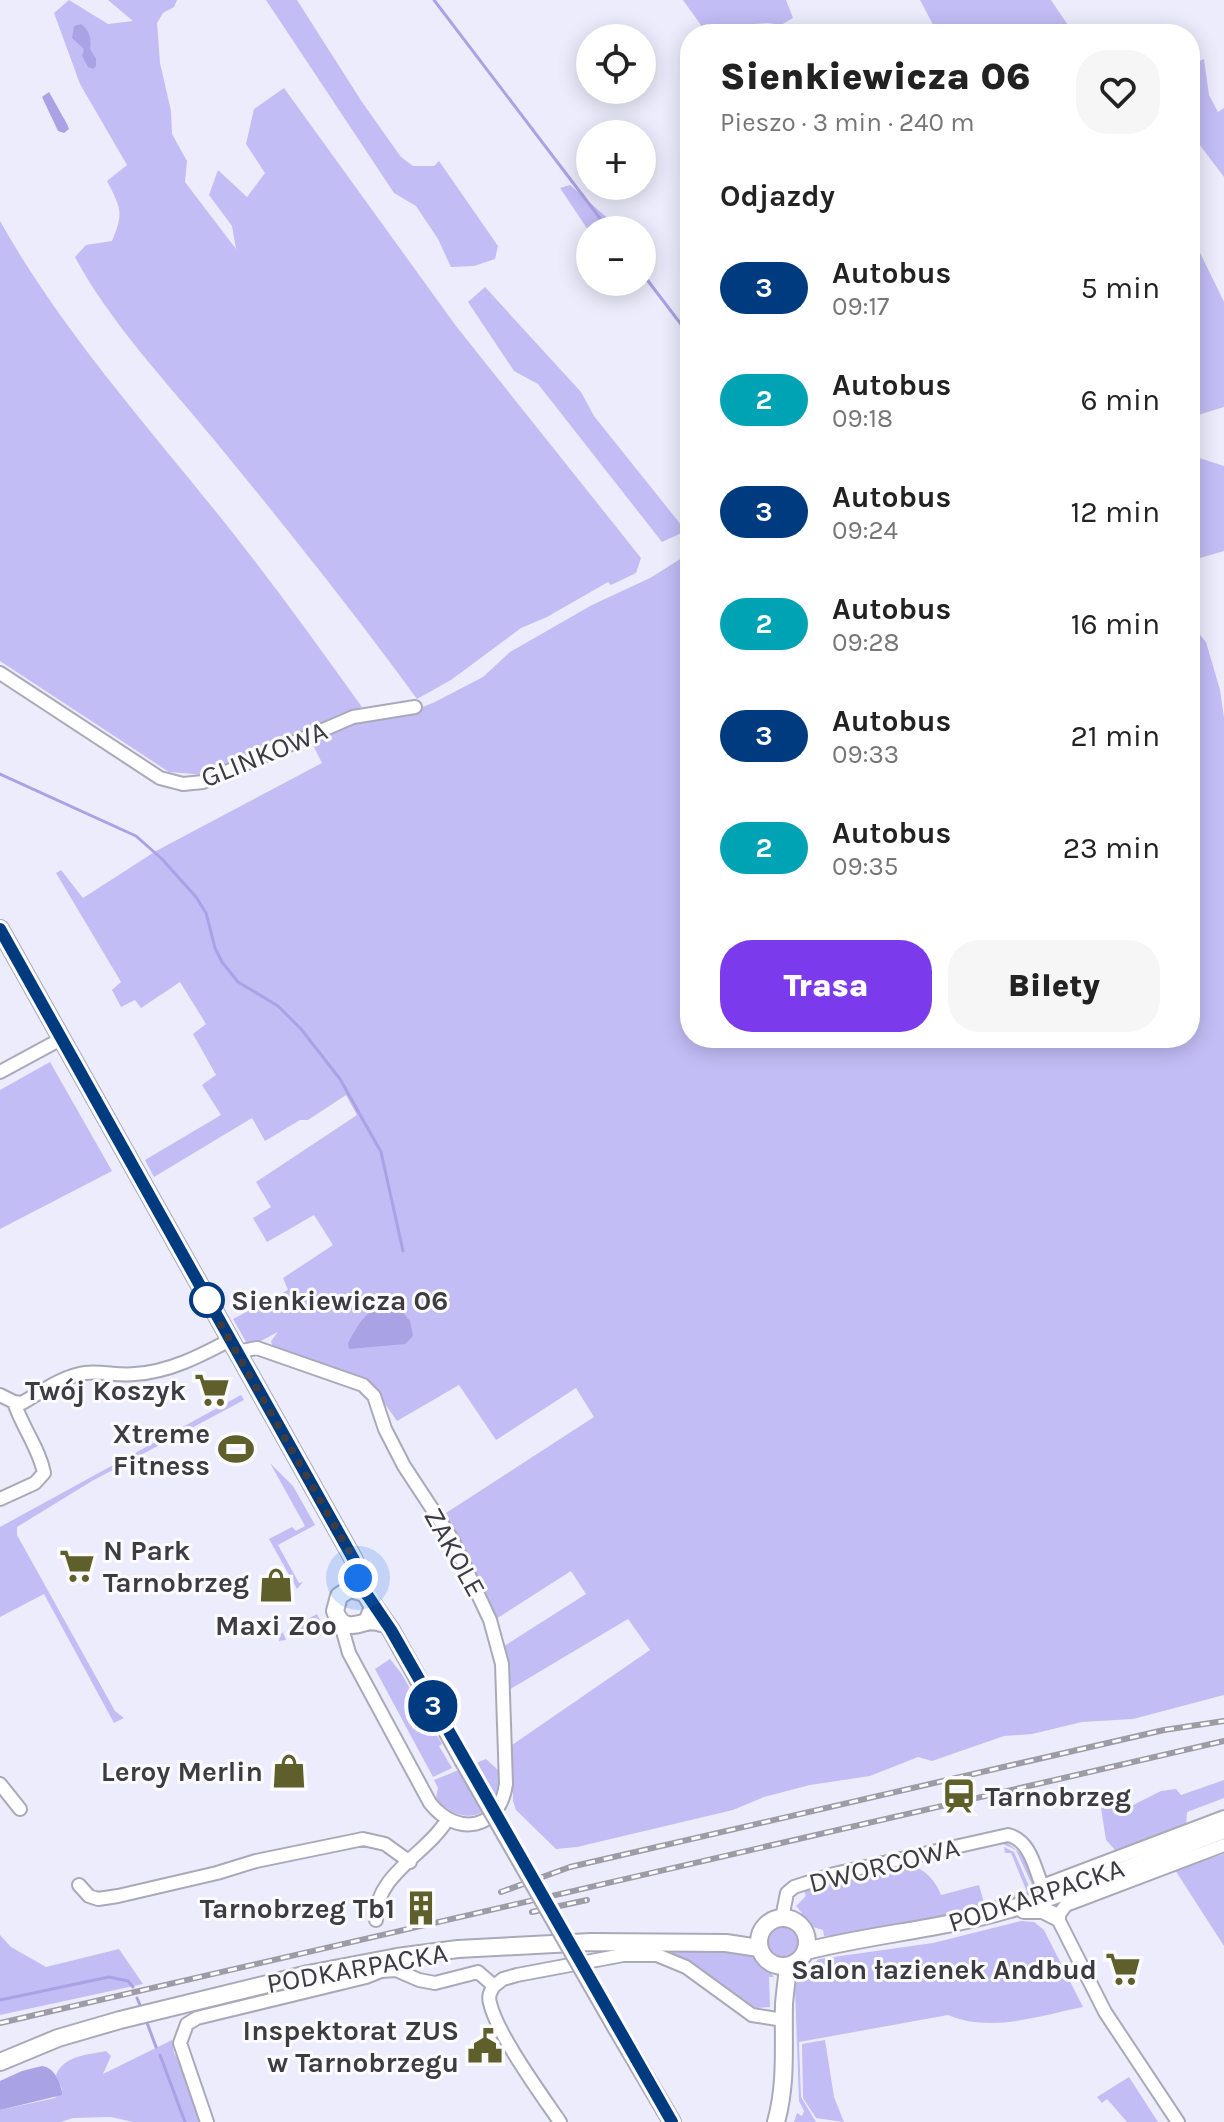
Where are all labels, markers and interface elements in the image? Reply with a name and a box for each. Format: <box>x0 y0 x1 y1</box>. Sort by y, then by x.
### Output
map controls <box>576 24 656 296</box>
button: locate <box>576 24 656 104</box>
button: heart <box>1076 50 1160 134</box>
text: Sienkiewicza 06 <box>720 54 1030 99</box>
text: Pieszo · 3 min · 240 m <box>720 107 975 138</box>
button: + <box>576 120 656 200</box>
text: Odjazdy <box>720 178 835 214</box>
button: − <box>576 216 656 296</box>
text: Autobus <box>832 255 951 291</box>
text: 5 min <box>1081 270 1160 306</box>
text: 3 <box>755 271 773 304</box>
text: 09:17 <box>832 291 889 322</box>
text: Autobus <box>832 367 951 403</box>
text: 6 min <box>1081 382 1160 418</box>
text: 2 <box>756 383 772 416</box>
text: 09:18 <box>832 403 893 434</box>
text: Autobus <box>832 479 951 515</box>
text: 12 min <box>1070 494 1160 530</box>
text: 3 <box>755 495 773 528</box>
text: 09:24 <box>832 515 898 546</box>
text: Autobus <box>832 591 951 627</box>
text: 16 min <box>1071 606 1160 642</box>
text: 2 <box>756 607 772 640</box>
text: 09:28 <box>832 627 900 658</box>
text: Autobus <box>832 703 951 739</box>
street label: GLINKOWA <box>196 714 332 794</box>
text: 21 min <box>1070 718 1160 754</box>
text: 3 <box>755 719 773 752</box>
text: 09:33 <box>832 739 899 770</box>
text: Autobus <box>832 815 951 851</box>
text: 23 min <box>1063 830 1160 866</box>
text: 2 <box>756 831 772 864</box>
text: 09:35 <box>832 851 899 882</box>
button: Trasa <box>720 940 932 1032</box>
button: Bilety <box>948 940 1160 1032</box>
marker: Sienkiewicza 06 <box>190 1283 224 1317</box>
place label: Sienkiewicza 06 <box>231 1284 448 1317</box>
supermarket icon: Twój Koszyk <box>193 1371 231 1409</box>
place label: Twój Koszyk <box>25 1374 186 1407</box>
place label: Xtreme Fitness <box>113 1417 210 1482</box>
sports icon: Xtreme Fitness <box>217 1430 255 1468</box>
street label: ZAKOLE <box>417 1502 493 1602</box>
place label: N Park Tarnobrzeg <box>103 1534 249 1599</box>
supermarket icon: N Park Tarnobrzeg <box>58 1547 96 1585</box>
your location <box>338 1558 378 1598</box>
shop icon: Maxi Zoo <box>257 1566 295 1604</box>
place label: Maxi Zoo <box>215 1609 337 1642</box>
line badge: 3 <box>407 1680 459 1732</box>
text: 3 <box>424 1689 442 1722</box>
shop icon: Leroy Merlin <box>270 1752 308 1790</box>
place label: Leroy Merlin <box>101 1755 263 1788</box>
station icon: Tarnobrzeg <box>940 1777 978 1815</box>
place label: Tarnobrzeg <box>985 1780 1131 1813</box>
street label: DWORCOWA <box>805 1830 963 1900</box>
street label: PODKARPACKA <box>944 1851 1128 1939</box>
building icon: Tarnobrzeg Tb1 <box>402 1889 440 1927</box>
place label: Tarnobrzeg Tb1 <box>200 1892 395 1925</box>
street label: PODKARPACKA <box>264 1936 450 2000</box>
supermarket icon: Salon łazienek Andbud <box>1104 1950 1142 1988</box>
place label: Salon łazienek Andbud <box>791 1953 1097 1986</box>
place label: Inspektorat ZUS w Tarnobrzegu <box>243 2014 459 2079</box>
public building icon: Inspektorat ZUS w Tarnobrzegu <box>466 2027 504 2065</box>

